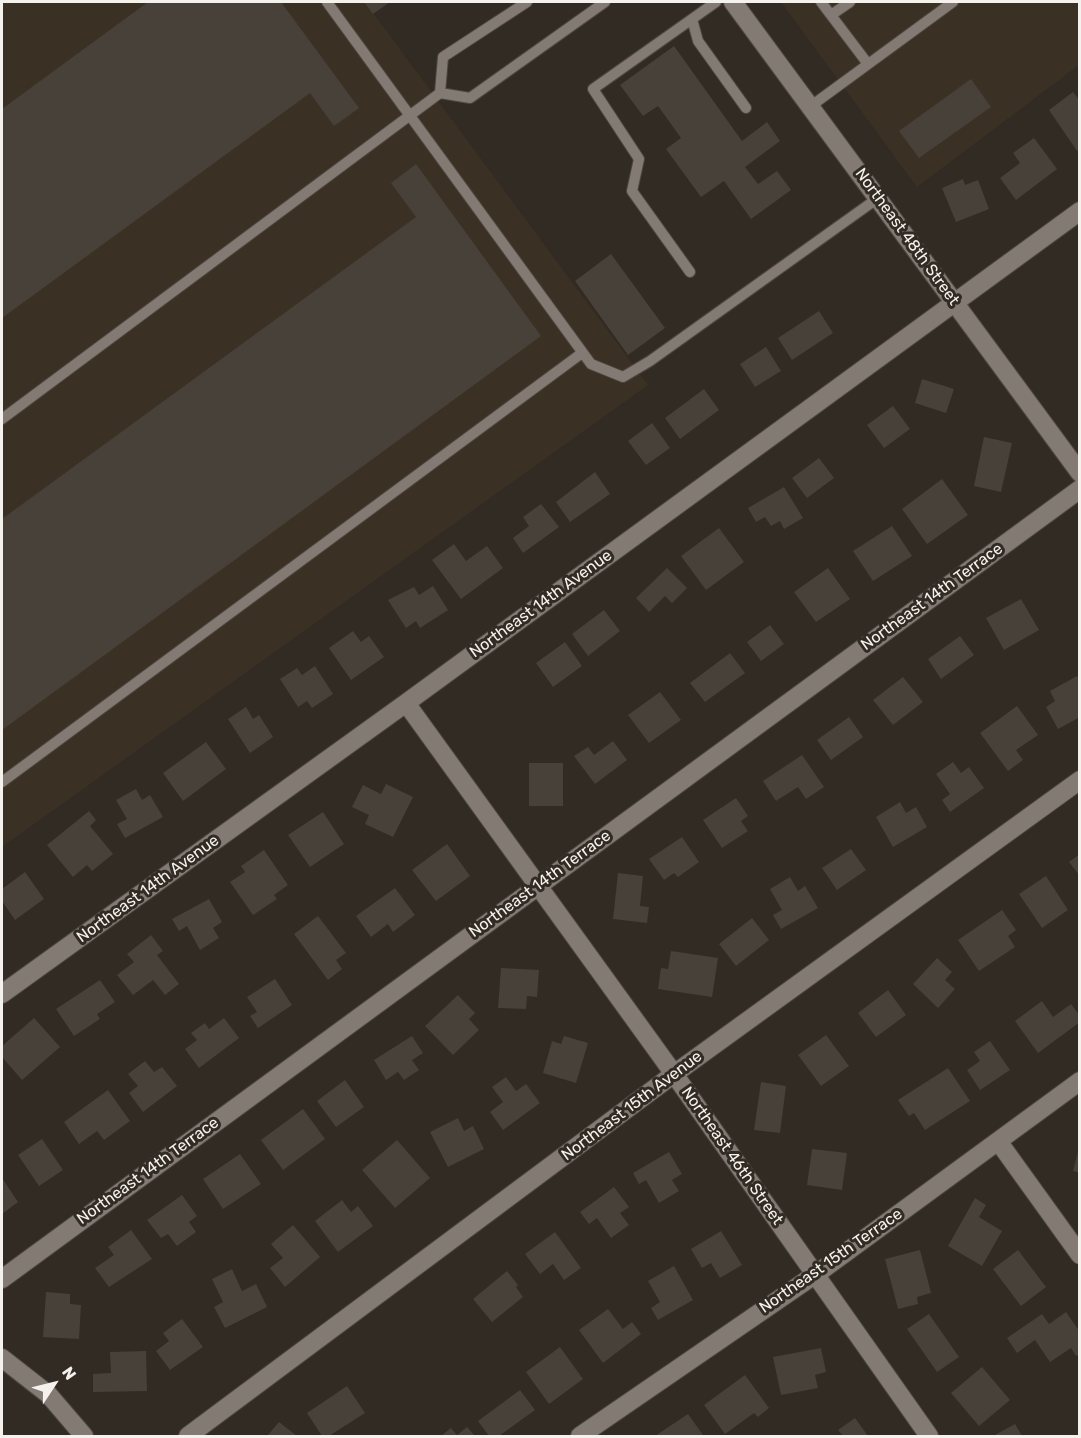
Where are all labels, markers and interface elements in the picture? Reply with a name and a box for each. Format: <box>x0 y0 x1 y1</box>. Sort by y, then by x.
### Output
street label: Northeast 48th Street <box>851 165 963 309</box>
street label: Northeast 14th Terrace <box>857 539 1007 655</box>
street label: Northeast 14th Avenue <box>466 546 616 662</box>
street label: Northeast 14th Terrace <box>465 826 615 942</box>
street label: Northeast 14th Avenue <box>73 831 223 947</box>
street label: Northeast 15th Avenue <box>558 1047 706 1165</box>
street label: Northeast 46th Street <box>677 1083 787 1229</box>
street label: Northeast 14th Terrace <box>73 1113 223 1229</box>
street label: Northeast 15th Terrace <box>756 1204 906 1318</box>
north arrow <box>24 1354 84 1414</box>
text: N <box>58 1363 80 1384</box>

